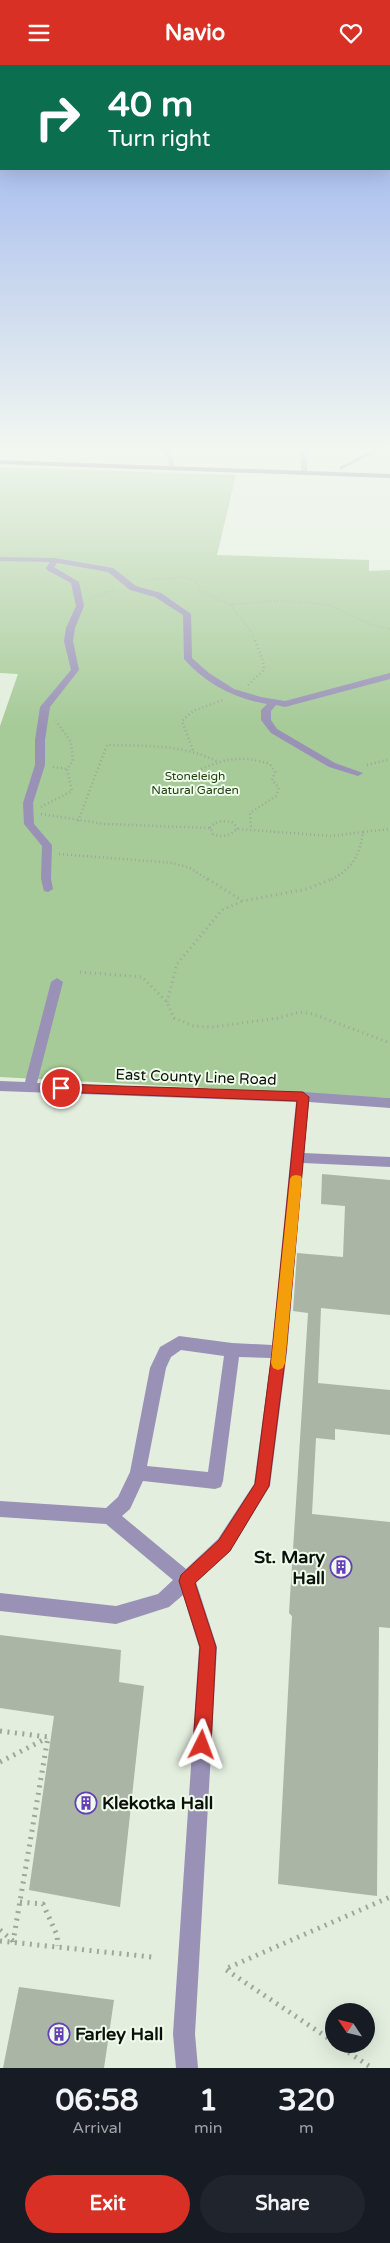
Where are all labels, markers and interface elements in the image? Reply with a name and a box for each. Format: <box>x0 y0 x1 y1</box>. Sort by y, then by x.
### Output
icon: menu <box>25 19 53 47</box>
icon: heart <box>337 19 365 47</box>
text: Navio <box>165 20 225 46</box>
text: 40 m <box>108 84 193 126</box>
icon: right <box>25 85 90 150</box>
text: Turn right <box>108 126 210 152</box>
park label: Stoneleigh Natural Garden <box>151 769 239 797</box>
street label: East County Line Road <box>115 1065 277 1089</box>
pin <box>40 1067 82 1109</box>
icon: arrive <box>47 1074 75 1102</box>
place label: St. Mary Hall <box>254 1546 325 1589</box>
building icon: St. Mary Hall <box>329 1555 353 1579</box>
position arrow <box>175 1718 227 1770</box>
building icon: Klekotka Hall <box>74 1791 98 1815</box>
place label: Klekotka Hall <box>102 1792 213 1814</box>
north arrow <box>325 2003 375 2053</box>
map controls <box>325 2003 375 2053</box>
building icon: Farley Hall <box>47 2022 71 2046</box>
place label: Farley Hall <box>75 2023 163 2045</box>
text: 06:58 <box>55 2082 139 2119</box>
text: 1 <box>199 2082 218 2119</box>
text: 320 <box>278 2082 335 2119</box>
text: Arrival <box>72 2118 122 2138</box>
text: min <box>194 2118 223 2138</box>
text: m <box>299 2118 314 2138</box>
button: Exit <box>25 2175 190 2233</box>
button: Share <box>200 2175 365 2233</box>

